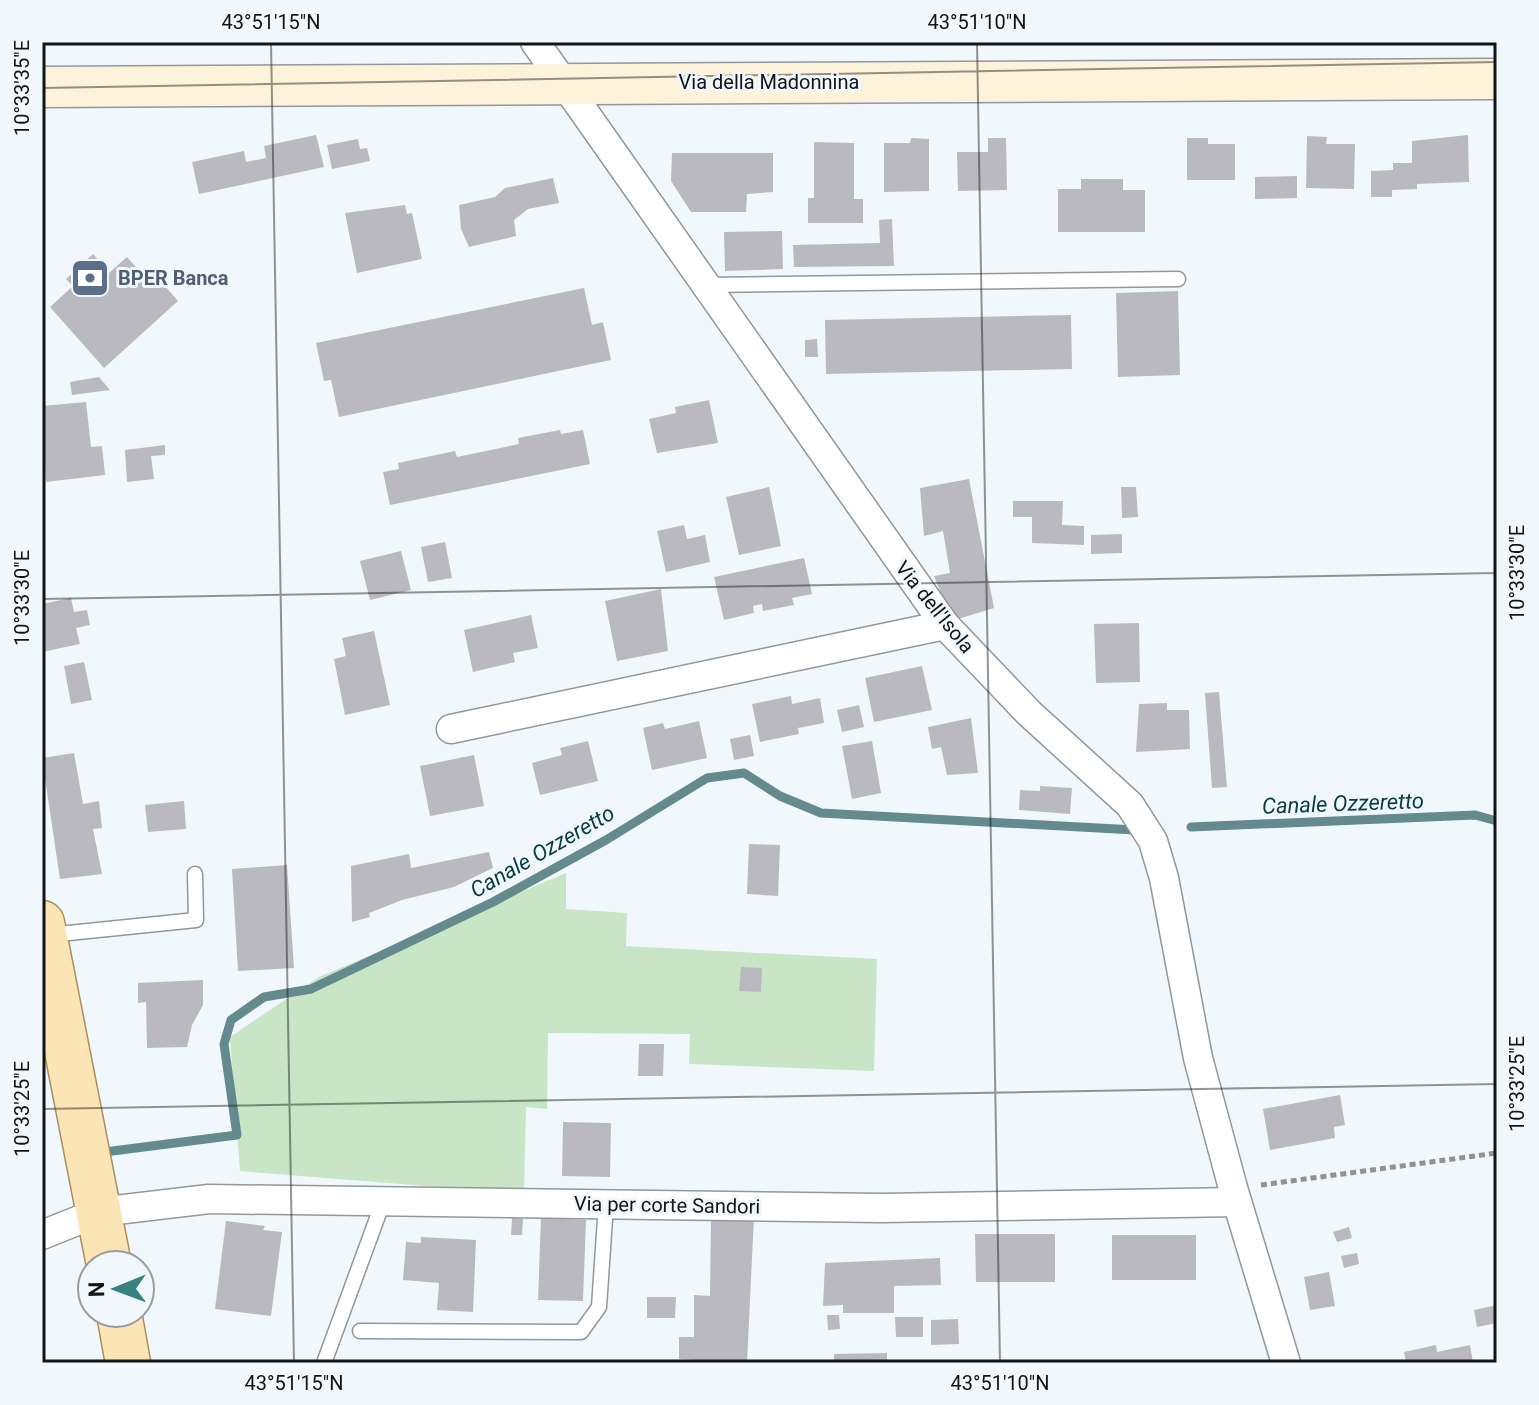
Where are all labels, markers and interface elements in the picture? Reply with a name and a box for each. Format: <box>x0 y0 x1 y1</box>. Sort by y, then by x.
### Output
text: 43°51'15"N <box>221 10 321 34</box>
text: 43°51'10"N <box>927 10 1027 34</box>
text: 10°33'35"E <box>10 40 34 136</box>
street label: Via della Madonnina <box>679 70 859 94</box>
bank icon: BPER Banca <box>69 257 111 299</box>
place label: BPER Banca <box>118 266 229 290</box>
text: 10°33'30"E <box>1505 525 1529 621</box>
text: 10°33'30"E <box>10 550 34 646</box>
street label: Via dell'Isola <box>891 556 979 658</box>
water label: Canale Ozzeretto <box>1262 788 1424 819</box>
water label: Canale Ozzeretto <box>466 800 619 903</box>
text: 10°33'25"E <box>1505 1036 1529 1132</box>
text: 10°33'25"E <box>10 1061 34 1157</box>
street label: Via per corte Sandori <box>574 1191 760 1219</box>
north arrow <box>76 1249 156 1329</box>
text: N <box>84 1281 109 1297</box>
text: 43°51'15"N <box>244 1371 344 1395</box>
text: 43°51'10"N <box>950 1371 1050 1395</box>

